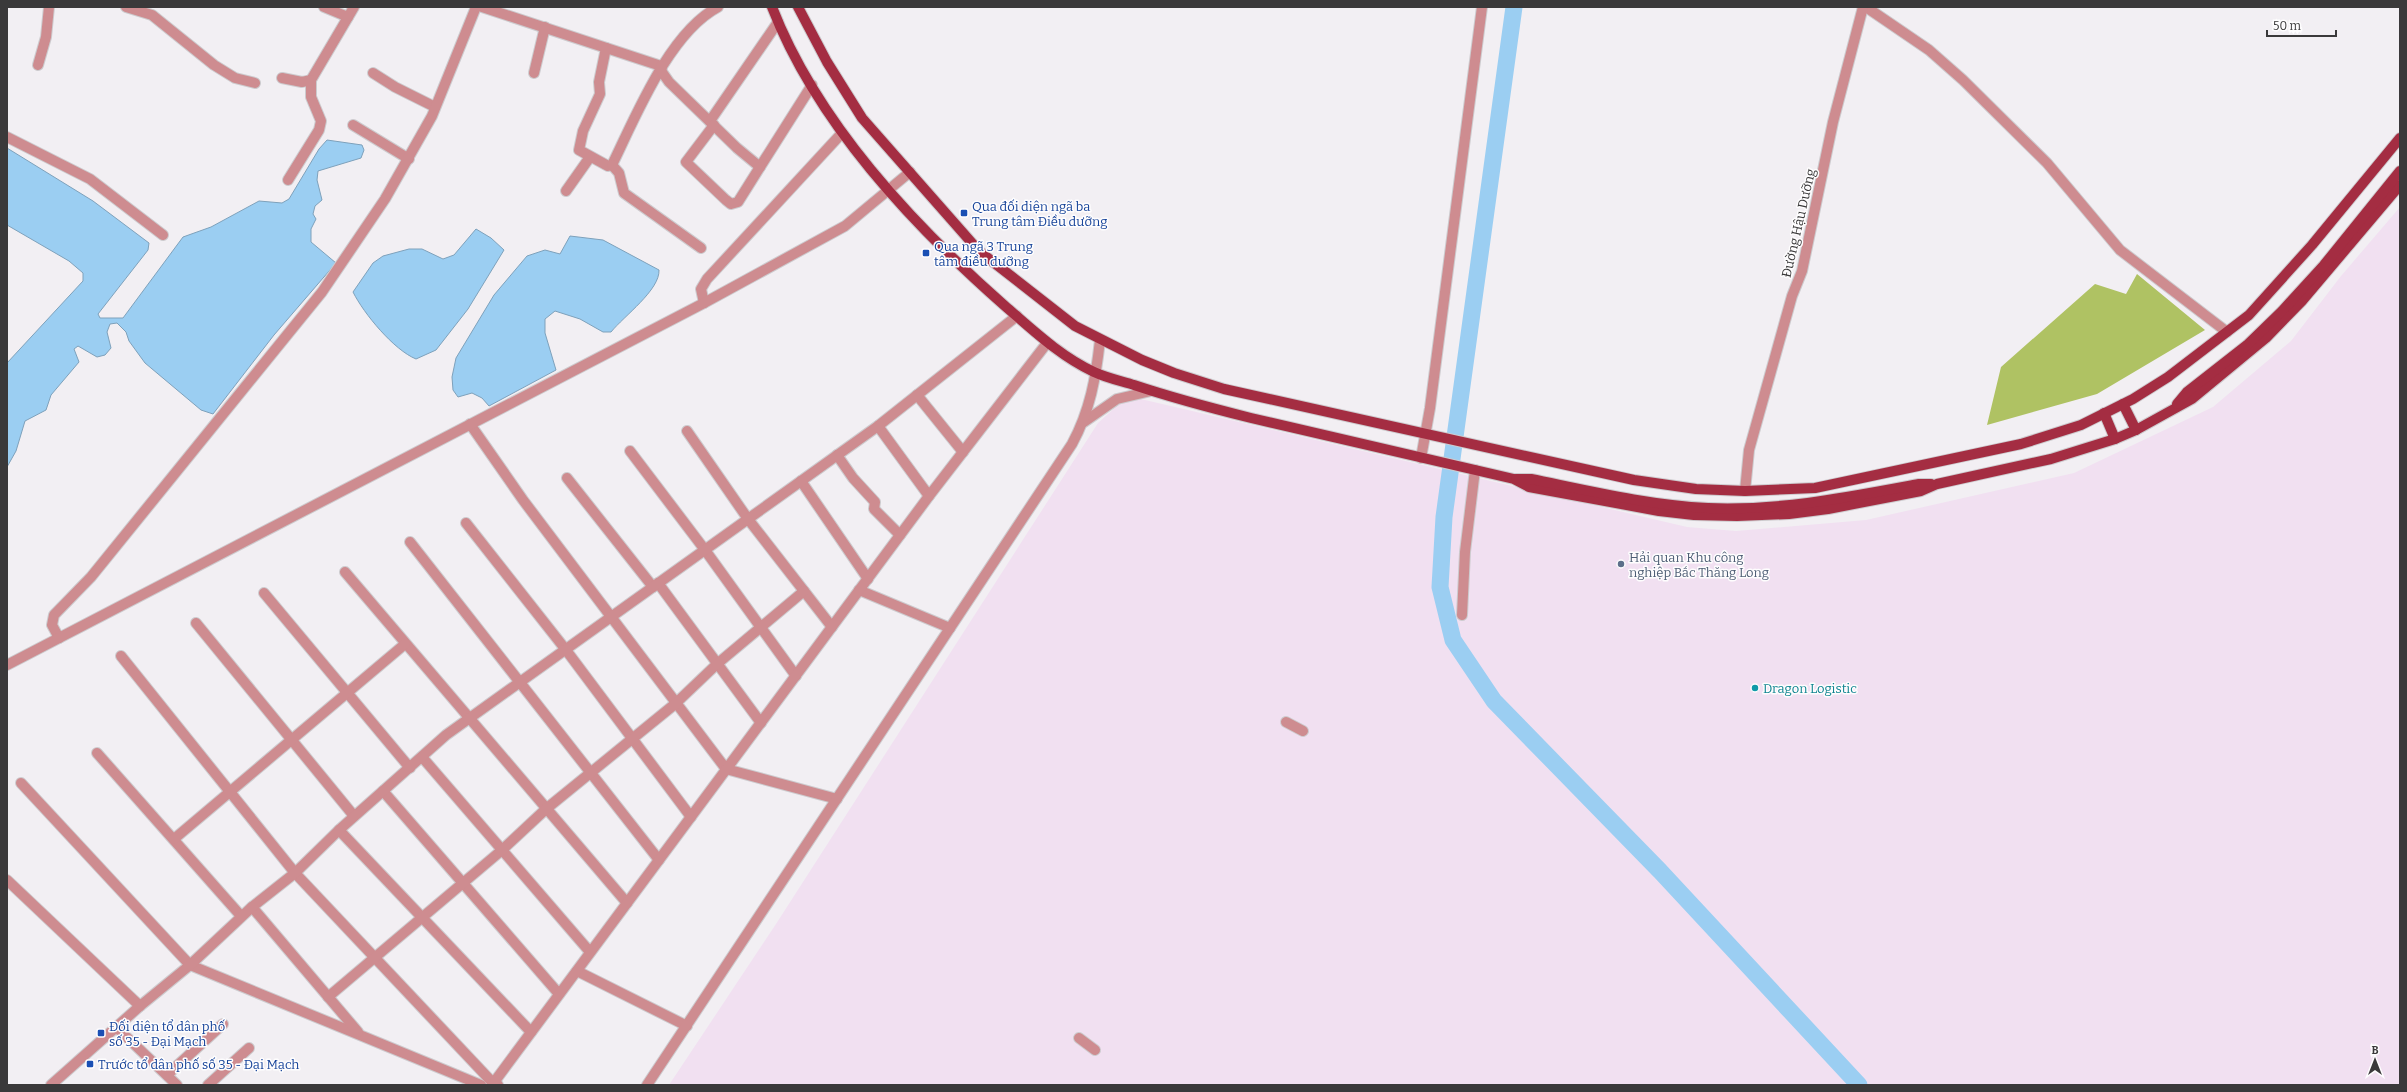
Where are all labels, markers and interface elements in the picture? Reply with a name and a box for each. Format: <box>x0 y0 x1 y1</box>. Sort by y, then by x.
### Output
scale bar <box>2267 12 2336 38</box>
text: 50 m <box>2273 19 2302 33</box>
street label: Đường Hậu Dưỡng <box>1779 167 1818 279</box>
place label: Qua đối diện ngã ba Trung tâm Điều dưỡng <box>972 199 1108 229</box>
marker: Qua đối diện ngã ba Trung tâm Điều dưỡng <box>959 208 969 218</box>
place label: Qua ngã 3 Trung tâm điều dưỡng <box>934 239 1033 269</box>
marker: Qua ngã 3 Trung tâm điều dưỡng <box>921 248 931 258</box>
place label: Hải quan Khu công nghiệp Bắc Thăng Long <box>1629 550 1769 580</box>
marker: Hải quan Khu công nghiệp Bắc Thăng Long <box>1616 559 1626 569</box>
place label: Dragon Logistic <box>1763 681 1857 696</box>
marker: Dragon Logistic <box>1750 683 1760 693</box>
place label: Đối diện tổ dân phố số 35 - Đại Mạch <box>109 1019 225 1049</box>
marker: Đối diện tổ dân phố số 35 - Đại Mạch <box>96 1028 106 1038</box>
north arrow <box>2355 1040 2395 1080</box>
text: B <box>2371 1044 2379 1057</box>
place label: Trước tổ dân phố số 35 - Đại Mạch <box>98 1057 299 1072</box>
marker: Trước tổ dân phố số 35 - Đại Mạch <box>85 1059 95 1069</box>

